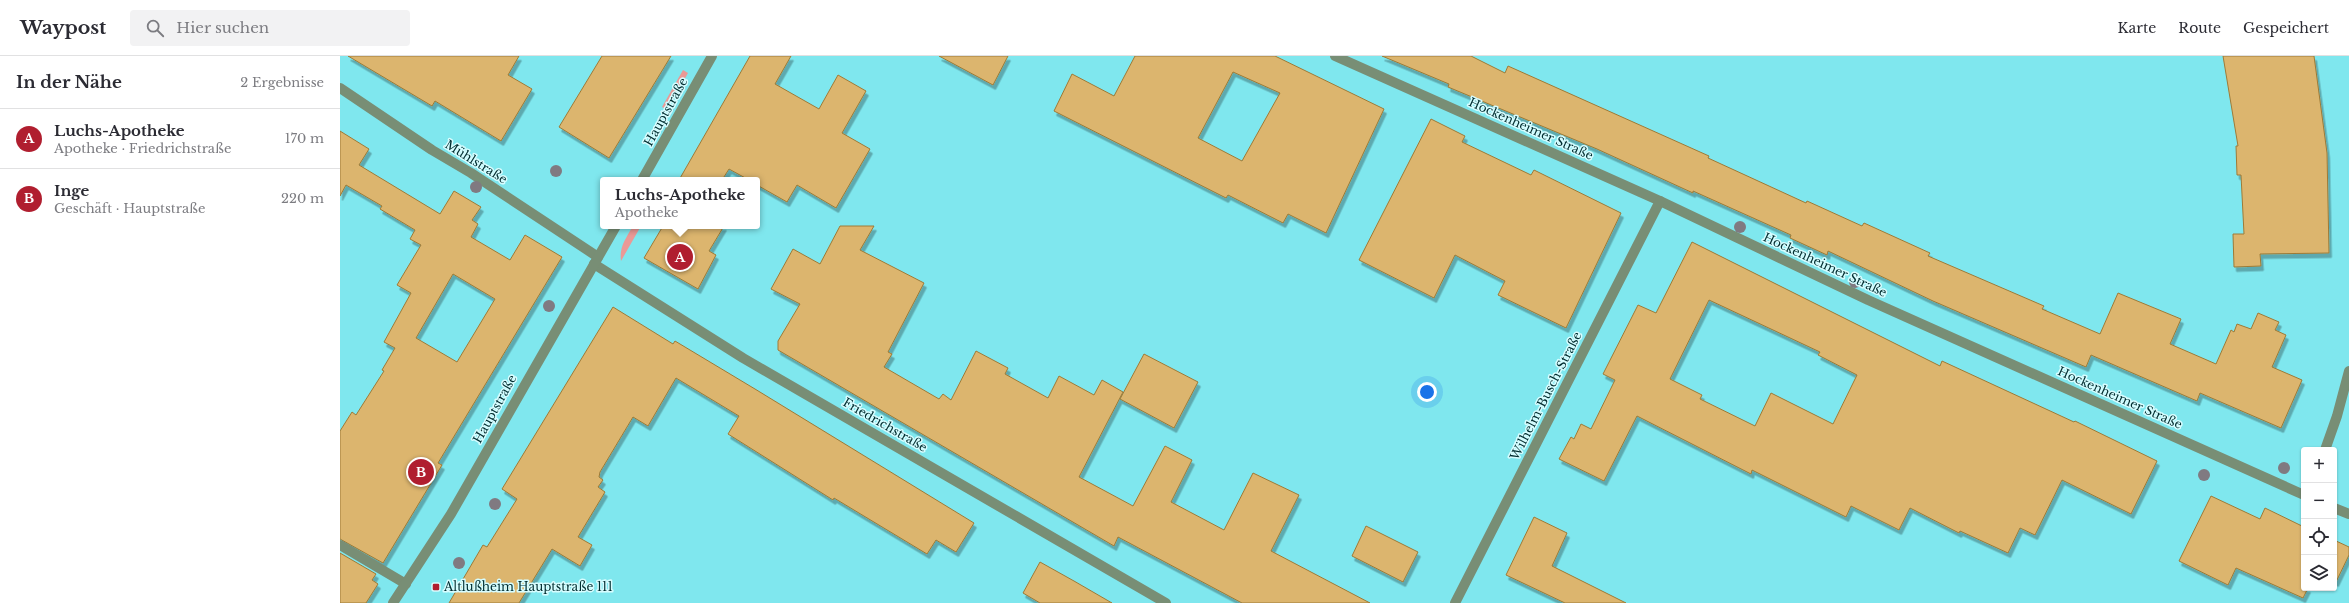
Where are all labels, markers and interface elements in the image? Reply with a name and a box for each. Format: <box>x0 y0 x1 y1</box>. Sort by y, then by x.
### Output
search box <box>130 10 410 46</box>
text: Waypost <box>20 16 106 39</box>
icon: search <box>144 17 166 39</box>
text: Hier suchen <box>176 18 269 37</box>
text: Karte <box>2118 19 2156 37</box>
text: Route <box>2178 19 2221 37</box>
text: Gespeichert <box>2243 19 2329 37</box>
text: In der Nähe <box>16 72 122 93</box>
text: 2 Ergebnisse <box>240 74 324 91</box>
street label: Hauptstraße <box>641 75 691 149</box>
street label: Hockenheimer Straße <box>1467 94 1596 163</box>
text: Luchs-Apotheke <box>54 121 185 140</box>
text: A <box>24 130 34 147</box>
text: 170 m <box>285 130 324 147</box>
street label: Mühlstraße <box>442 137 510 187</box>
text: Apotheke · Friedrichstraße <box>54 140 231 157</box>
popup <box>600 177 760 229</box>
text: Inge <box>54 181 89 200</box>
text: Luchs-Apotheke <box>615 185 745 204</box>
text: B <box>24 190 34 207</box>
text: 220 m <box>281 190 324 207</box>
text: Geschäft · Hauptstraße <box>54 200 205 217</box>
text: Apotheke <box>615 204 678 221</box>
street label: Hockenheimer Straße <box>1761 229 1889 300</box>
pin: A <box>667 242 693 272</box>
street label: Wilhelm-Busch-Straße <box>1506 329 1584 463</box>
street label: Hockenheimer Straße <box>2056 363 2185 432</box>
street label: Hauptstraße <box>470 372 520 446</box>
your location <box>1417 382 1437 402</box>
street label: Friedrichstraße <box>841 394 930 455</box>
map controls <box>2301 447 2337 591</box>
button: + <box>2301 447 2337 483</box>
pin: B <box>408 457 434 487</box>
button: − <box>2301 483 2337 519</box>
button: locate <box>2301 519 2337 555</box>
button: layers <box>2301 555 2337 591</box>
place label: Altlußheim Hauptstraße 111 <box>443 579 613 594</box>
marker: Altlußheim Hauptstraße 111 <box>431 582 441 592</box>

